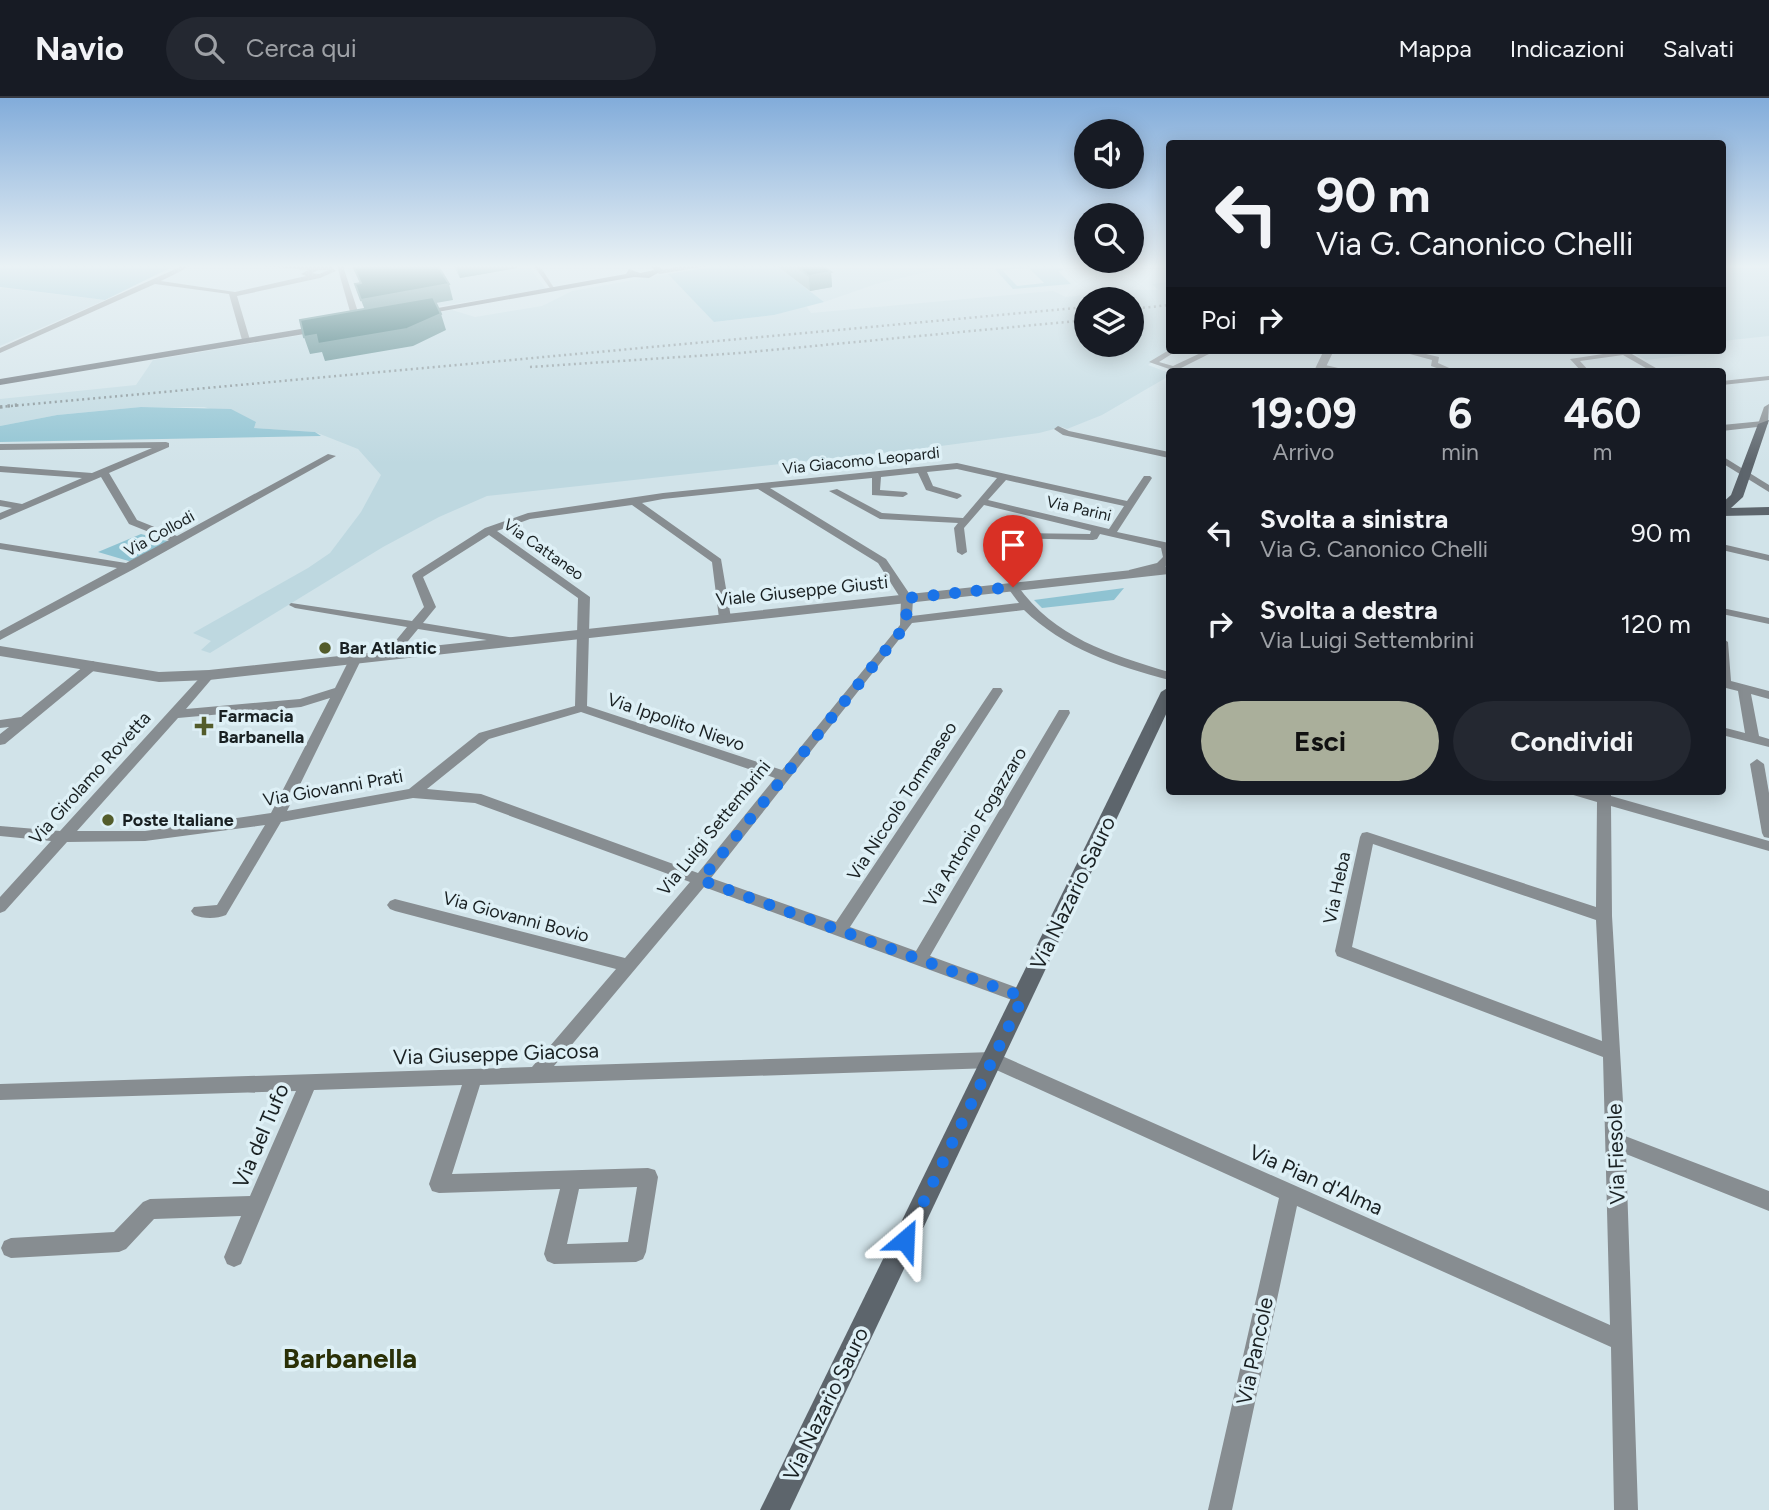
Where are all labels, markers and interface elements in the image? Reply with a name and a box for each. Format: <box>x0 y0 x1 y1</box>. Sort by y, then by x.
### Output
search box <box>166 17 656 80</box>
text: Navio <box>35 29 124 68</box>
icon: search <box>190 29 228 67</box>
text: Cerca qui <box>246 32 357 64</box>
text: Mappa <box>1399 34 1472 63</box>
text: Indicazioni <box>1510 34 1625 63</box>
text: Salvati <box>1663 34 1734 63</box>
map controls <box>1074 119 1144 357</box>
button: sound <box>1074 119 1144 189</box>
text: 90 m <box>1316 165 1431 224</box>
icon: left <box>1201 168 1292 259</box>
button: search <box>1074 203 1144 273</box>
text: Via G. Canonico Chelli <box>1316 225 1633 263</box>
button: layers <box>1074 287 1144 357</box>
icon: right <box>1251 301 1289 339</box>
text: Poi <box>1201 304 1237 336</box>
text: 19:09 <box>1250 388 1357 439</box>
text: 6 <box>1448 388 1472 439</box>
text: 460 <box>1563 388 1642 439</box>
text: Arrivo <box>1273 438 1334 466</box>
text: min <box>1441 438 1479 466</box>
text: m <box>1593 438 1612 466</box>
street label: Via Giacomo Leopardi <box>781 443 941 478</box>
street label: Via Parini <box>1045 492 1113 525</box>
text: Svolta a sinistra <box>1260 503 1448 535</box>
street label: Via Collodi <box>121 506 198 560</box>
icon: left <box>1201 514 1239 552</box>
street label: Via Cattaneo <box>500 515 588 584</box>
pin <box>983 515 1043 587</box>
text: 90 m <box>1631 517 1691 549</box>
icon: arrive <box>994 526 1032 564</box>
text: Via G. Canonico Chelli <box>1260 535 1488 563</box>
street label: Viale Giuseppe Giusti <box>715 571 889 611</box>
text: Svolta a destra <box>1260 594 1438 626</box>
icon: right <box>1201 605 1239 643</box>
text: 120 m <box>1621 608 1691 640</box>
text: Via Luigi Settembrini <box>1260 626 1474 654</box>
place label: Bar Atlantic <box>339 637 437 659</box>
marker: Bar Atlantic <box>317 640 333 656</box>
street label: Via Ippolito Nievo <box>604 688 748 756</box>
button: Esci <box>1201 701 1439 781</box>
button: Condividi <box>1453 701 1691 781</box>
place label: Farmacia Barbanella <box>218 705 304 748</box>
street label: Via Girolamo Rovetta <box>25 707 155 849</box>
street label: Via Niccolò Tommaseo <box>842 717 962 885</box>
marker: Farmacia Barbanella <box>196 718 212 734</box>
street label: Via Antonio Fogazzaro <box>919 743 1031 911</box>
street label: Via Luigi Settembrini <box>653 756 775 900</box>
street label: Via Giovanni Prati <box>261 765 405 811</box>
place label: Poste Italiane <box>122 809 234 831</box>
marker: Poste Italiane <box>100 812 116 828</box>
street label: Via Nazario Sauro <box>1025 812 1120 973</box>
street label: Via Heba <box>1319 850 1355 926</box>
street label: Via Giovanni Bovio <box>440 887 592 947</box>
street label: Via Giuseppe Giacosa <box>393 1037 599 1070</box>
street label: Via del Tufo <box>227 1080 294 1192</box>
street label: Via Fiesole <box>1601 1103 1630 1205</box>
street label: Via Pian d'Alma <box>1245 1139 1387 1220</box>
position arrow <box>868 1203 942 1277</box>
street label: Via Pancole <box>1231 1295 1278 1407</box>
street label: Via Nazario Sauro <box>778 1323 873 1484</box>
district label: Barbanella <box>283 1341 417 1375</box>

